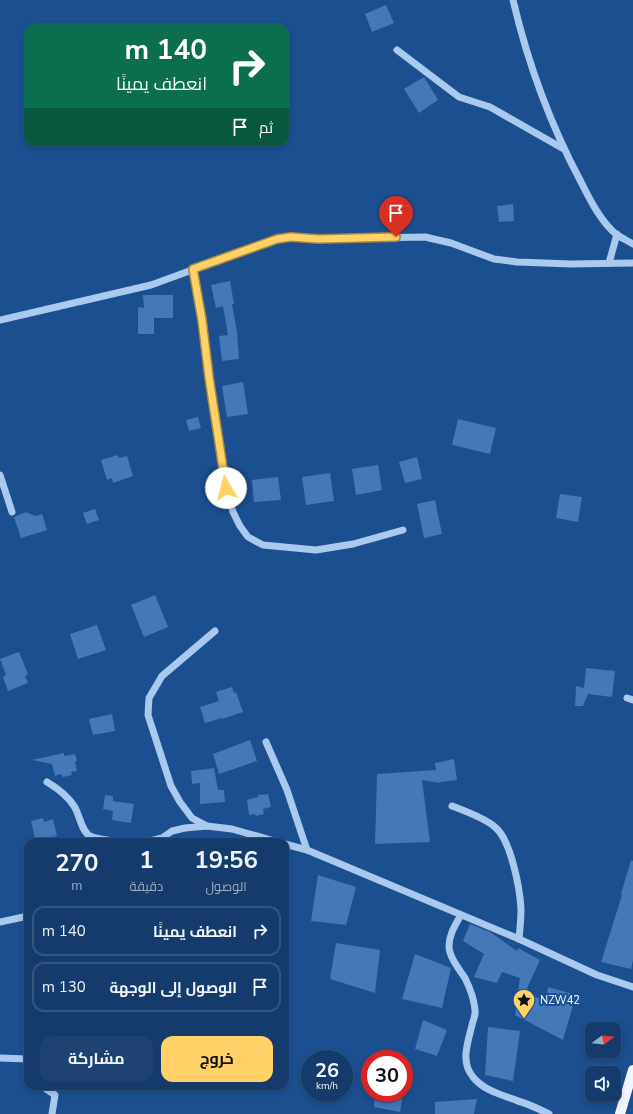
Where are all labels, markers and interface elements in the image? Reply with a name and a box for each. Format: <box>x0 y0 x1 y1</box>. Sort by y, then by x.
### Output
text: 140 m <box>124 31 207 69</box>
icon: right <box>221 40 273 92</box>
text: انعطف يمينًا <box>116 72 207 96</box>
icon: arrive <box>229 116 251 138</box>
text: ثم <box>259 118 273 138</box>
pin <box>379 196 413 237</box>
icon: arrive <box>385 202 407 224</box>
position arrow <box>205 467 247 509</box>
text: 1 <box>139 844 154 876</box>
text: 19:56 <box>194 844 258 876</box>
text: 270 <box>55 847 98 879</box>
text: m <box>71 877 82 895</box>
text: دقيقة <box>129 878 163 896</box>
text: الوصول <box>205 878 247 896</box>
icon: right <box>249 920 271 942</box>
text: 140 m <box>42 921 86 941</box>
text: انعطف يمينًا <box>153 922 237 942</box>
icon: arrive <box>249 976 271 998</box>
text: 130 m <box>42 977 86 997</box>
text: الوصول إلى الوجهة <box>109 978 237 998</box>
place icon: NZW42 <box>511 987 537 1020</box>
place label: NZW42 <box>540 993 580 1008</box>
north arrow <box>585 1022 621 1058</box>
map controls <box>585 1022 621 1102</box>
button: مشاركة <box>40 1036 153 1082</box>
button: خروج <box>161 1036 273 1082</box>
speed limit sign: 30 <box>361 1050 413 1102</box>
text: 26 <box>315 1057 339 1084</box>
button: sound <box>585 1066 621 1102</box>
text: km/h <box>316 1079 338 1093</box>

